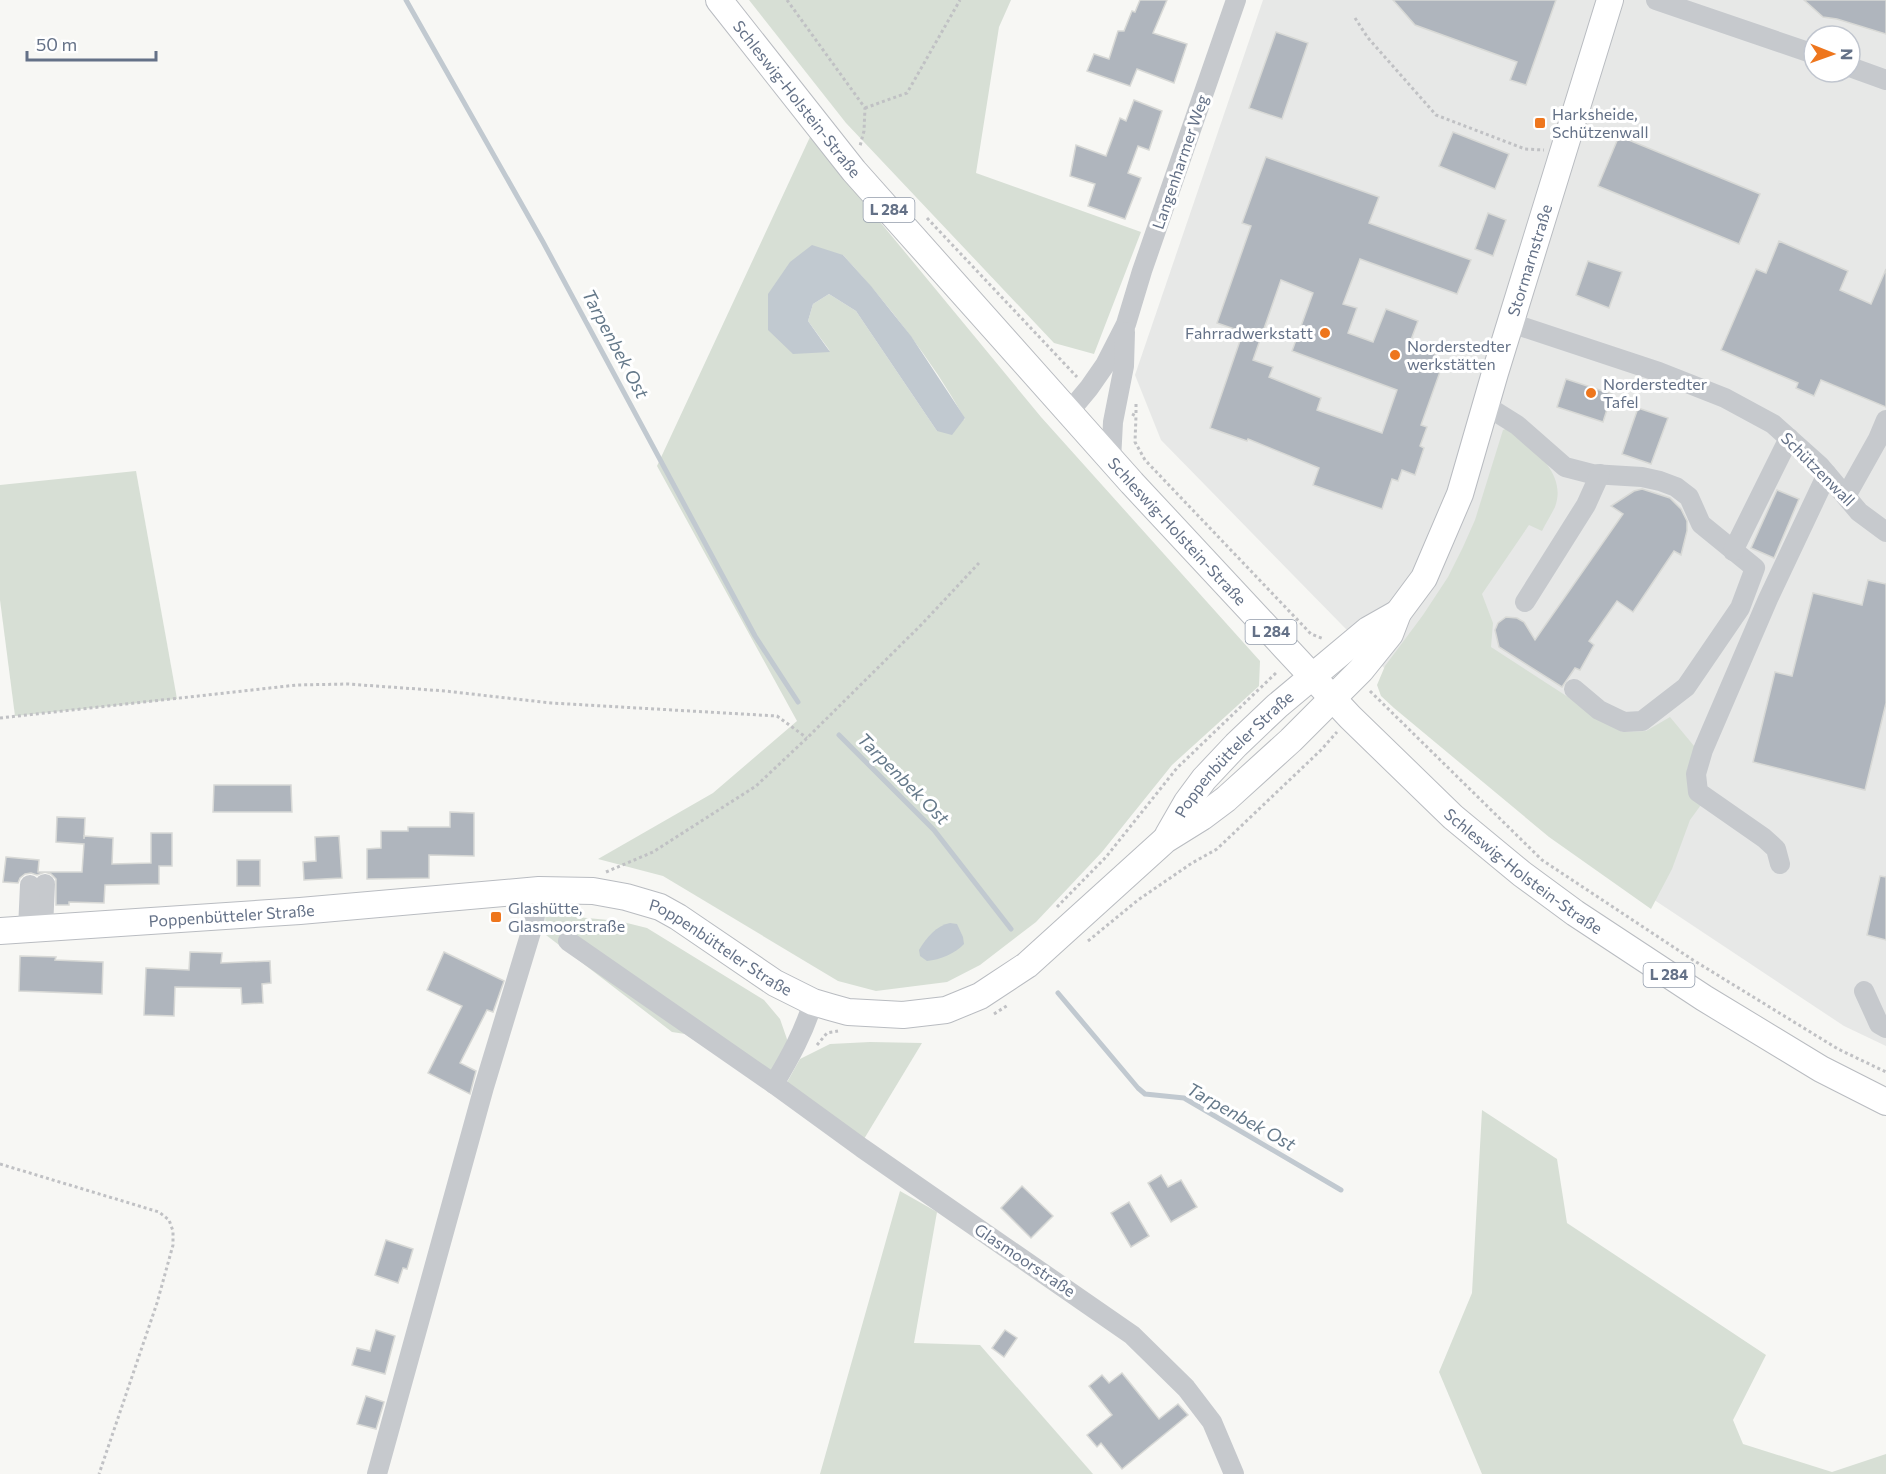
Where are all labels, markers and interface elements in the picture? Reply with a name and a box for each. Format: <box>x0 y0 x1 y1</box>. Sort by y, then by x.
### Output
street label: Schleswig-Holstein-Straße <box>730 16 865 181</box>
scale bar <box>27 24 156 62</box>
north arrow <box>1802 24 1862 84</box>
text: 50 m <box>36 33 77 55</box>
text: N <box>1838 48 1857 60</box>
street label: Langenharmer Weg <box>1148 92 1212 232</box>
place label: Harksheide, Schützenwall <box>1552 104 1648 141</box>
marker: Harksheide, Schützenwall <box>1533 116 1547 130</box>
road number: L 284 <box>864 198 914 222</box>
street label: Stormarnstraße <box>1503 202 1555 318</box>
water label: Tarpenbek Ost <box>578 285 654 402</box>
place label: Fahrradwerkstatt <box>1185 323 1313 342</box>
marker: Fahrradwerkstatt <box>1318 326 1332 340</box>
place label: Norderstedter werkstätten <box>1407 336 1512 373</box>
marker: Norderstedter werkstätten <box>1388 348 1402 362</box>
place label: Norderstedter Tafel <box>1603 374 1708 411</box>
marker: Norderstedter Tafel <box>1584 386 1598 400</box>
street label: Schützenwall <box>1778 428 1859 509</box>
street label: Schleswig-Holstein-Straße <box>1105 453 1251 609</box>
road number: L 284 <box>1246 620 1296 644</box>
street label: Poppenbütteler Straße <box>1170 687 1297 821</box>
water label: Tarpenbek Ost <box>853 728 955 829</box>
street label: Schleswig-Holstein-Straße <box>1441 804 1606 938</box>
street label: Poppenbütteler Straße <box>647 894 795 999</box>
place label: Glashütte, Glasmoorstraße <box>508 898 625 935</box>
street label: Poppenbütteler Straße <box>148 900 315 930</box>
marker: Glashütte, Glasmoorstraße <box>489 910 503 924</box>
road number: L 284 <box>1644 963 1694 987</box>
water label: Tarpenbek Ost <box>1183 1077 1300 1155</box>
street label: Glasmoorstraße <box>971 1219 1079 1300</box>

